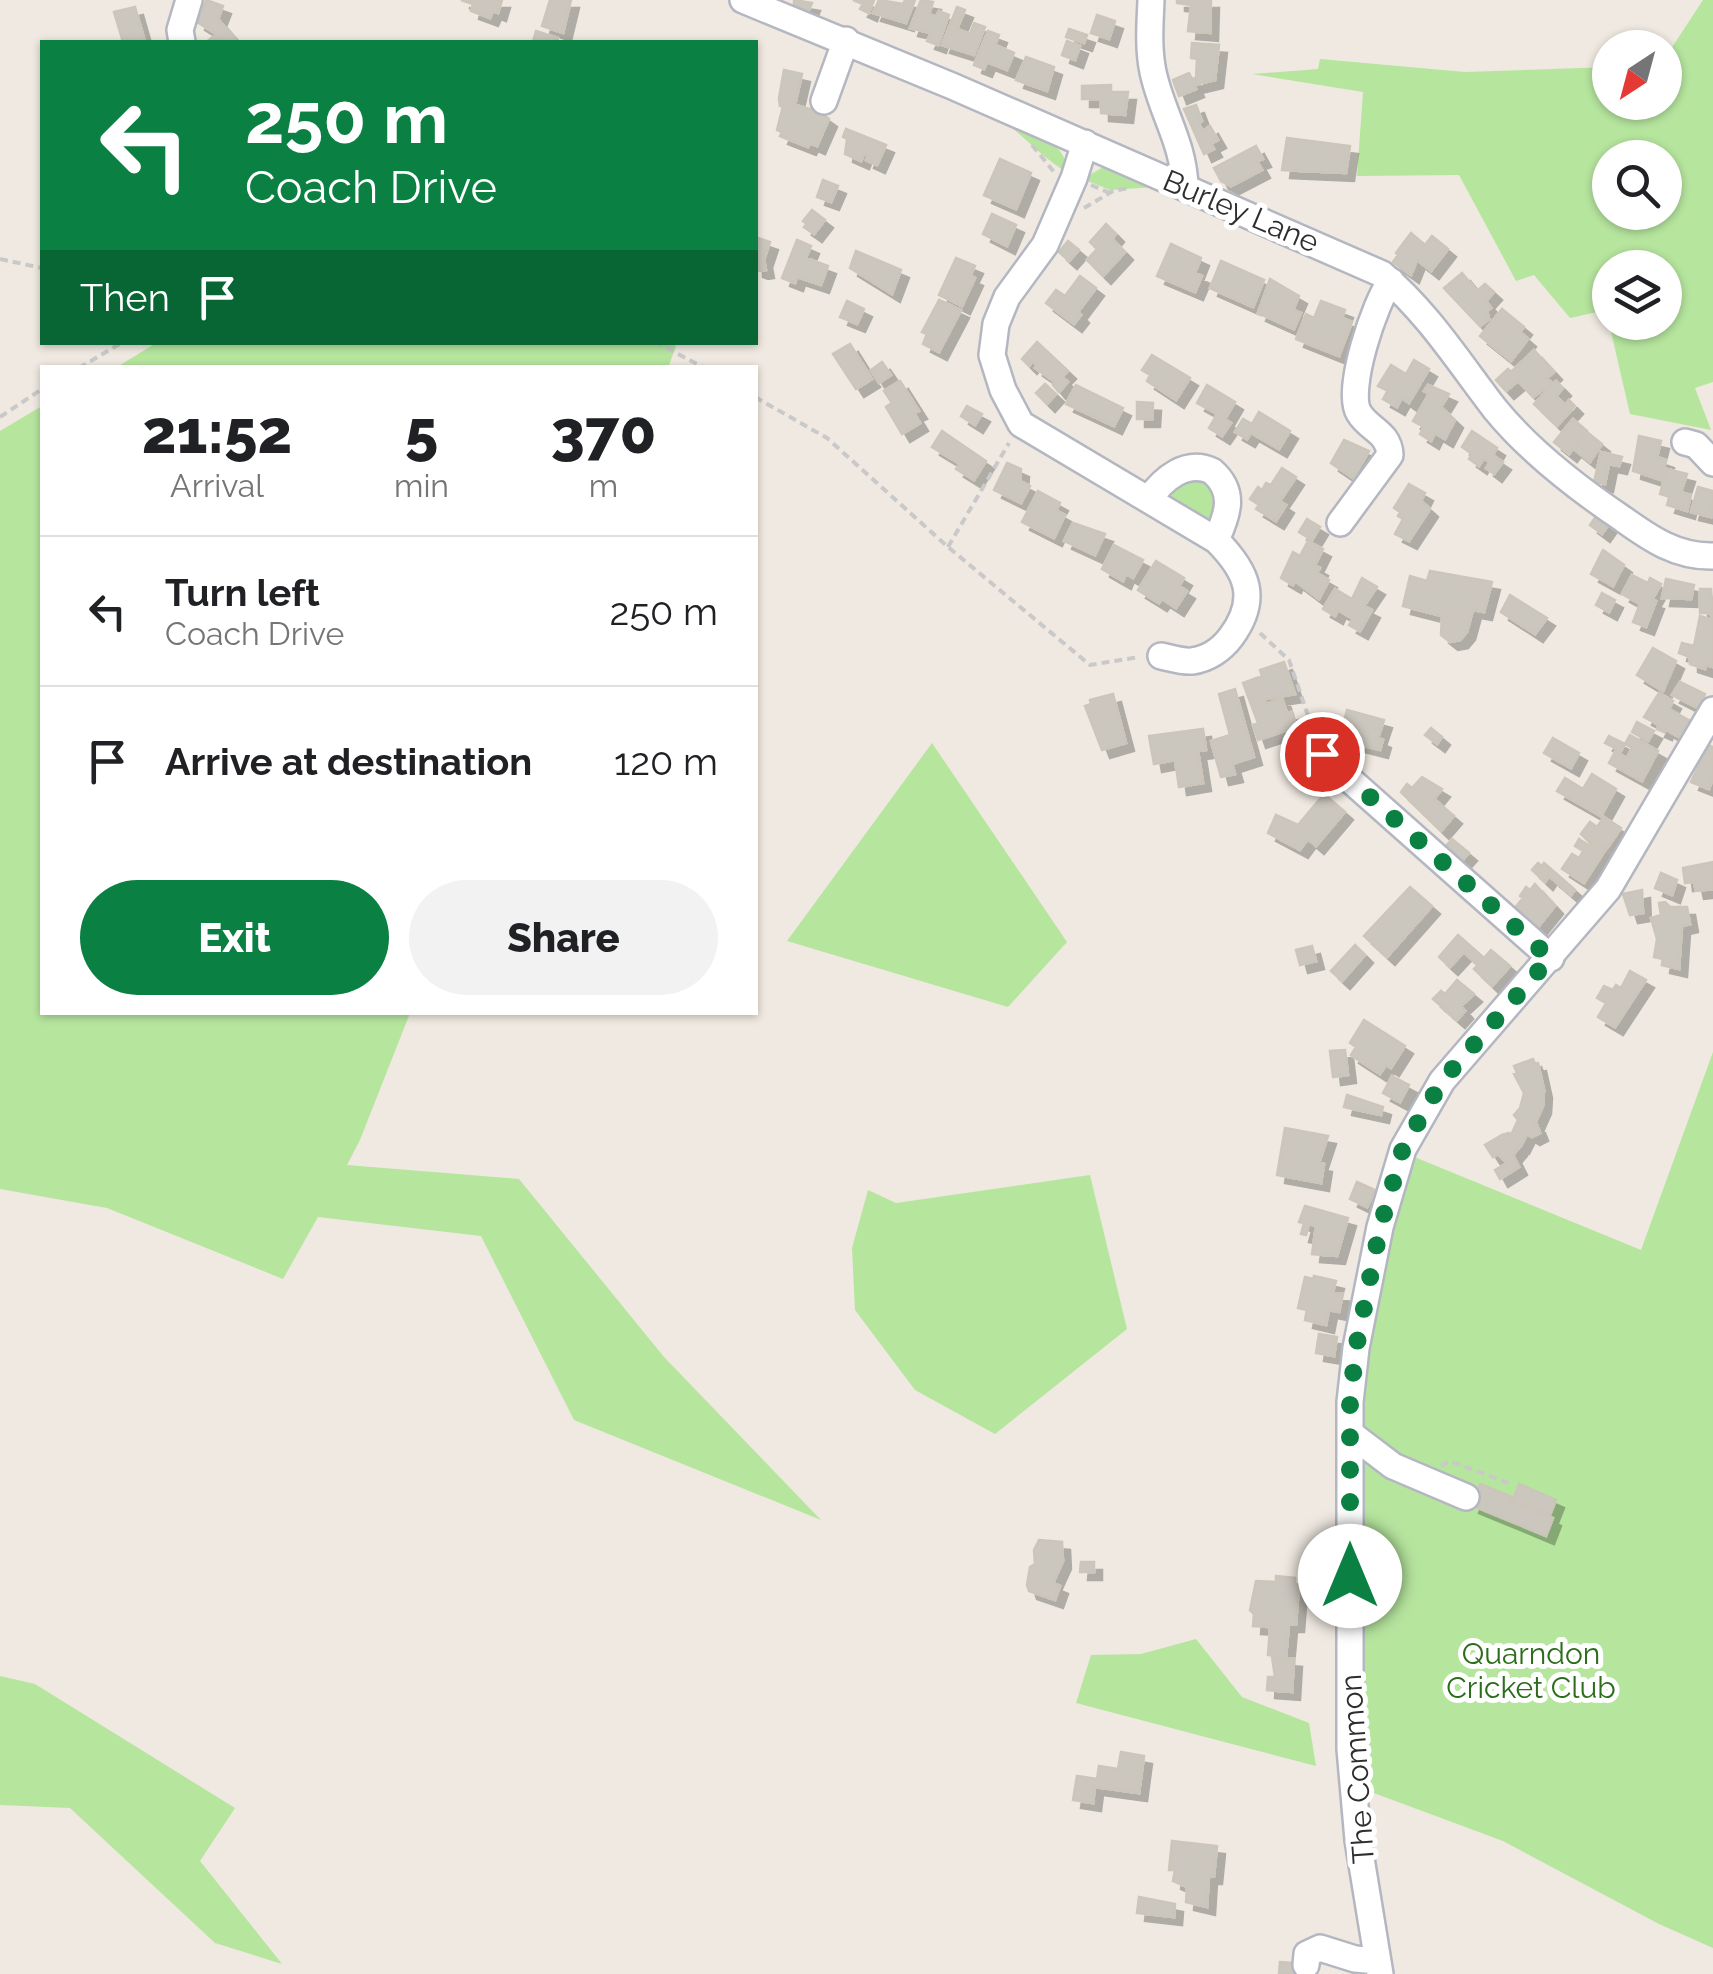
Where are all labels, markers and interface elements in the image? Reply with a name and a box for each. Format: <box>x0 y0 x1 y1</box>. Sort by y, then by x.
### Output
north arrow <box>1592 30 1682 120</box>
map controls <box>1592 30 1682 340</box>
text: 250 m <box>245 77 448 159</box>
icon: left <box>80 80 210 210</box>
button: search <box>1592 140 1682 230</box>
text: Coach Drive <box>245 161 497 214</box>
street label: Burley Lane <box>1158 163 1324 259</box>
button: layers <box>1592 250 1682 340</box>
icon: arrive <box>190 270 245 325</box>
text: Then <box>80 275 170 320</box>
text: 21:52 <box>142 397 292 467</box>
text: 5 <box>405 397 438 467</box>
text: 370 <box>551 397 656 467</box>
text: Arrival <box>170 467 264 504</box>
text: min <box>394 467 449 504</box>
text: m <box>589 467 618 504</box>
text: Turn left <box>165 570 320 615</box>
icon: left <box>80 584 135 639</box>
text: 250 m <box>610 589 718 634</box>
text: Coach Drive <box>165 615 344 652</box>
pin <box>1280 712 1365 797</box>
icon: arrive <box>1295 727 1350 782</box>
icon: arrive <box>80 734 135 789</box>
text: Arrive at destination <box>165 739 532 784</box>
text: 120 m <box>614 739 718 784</box>
button: Exit <box>80 880 389 995</box>
button: Share <box>409 880 718 995</box>
position arrow <box>1298 1524 1402 1628</box>
park label: Quarndon Cricket Club <box>1446 1636 1616 1705</box>
street label: The Common <box>1333 1673 1381 1865</box>

